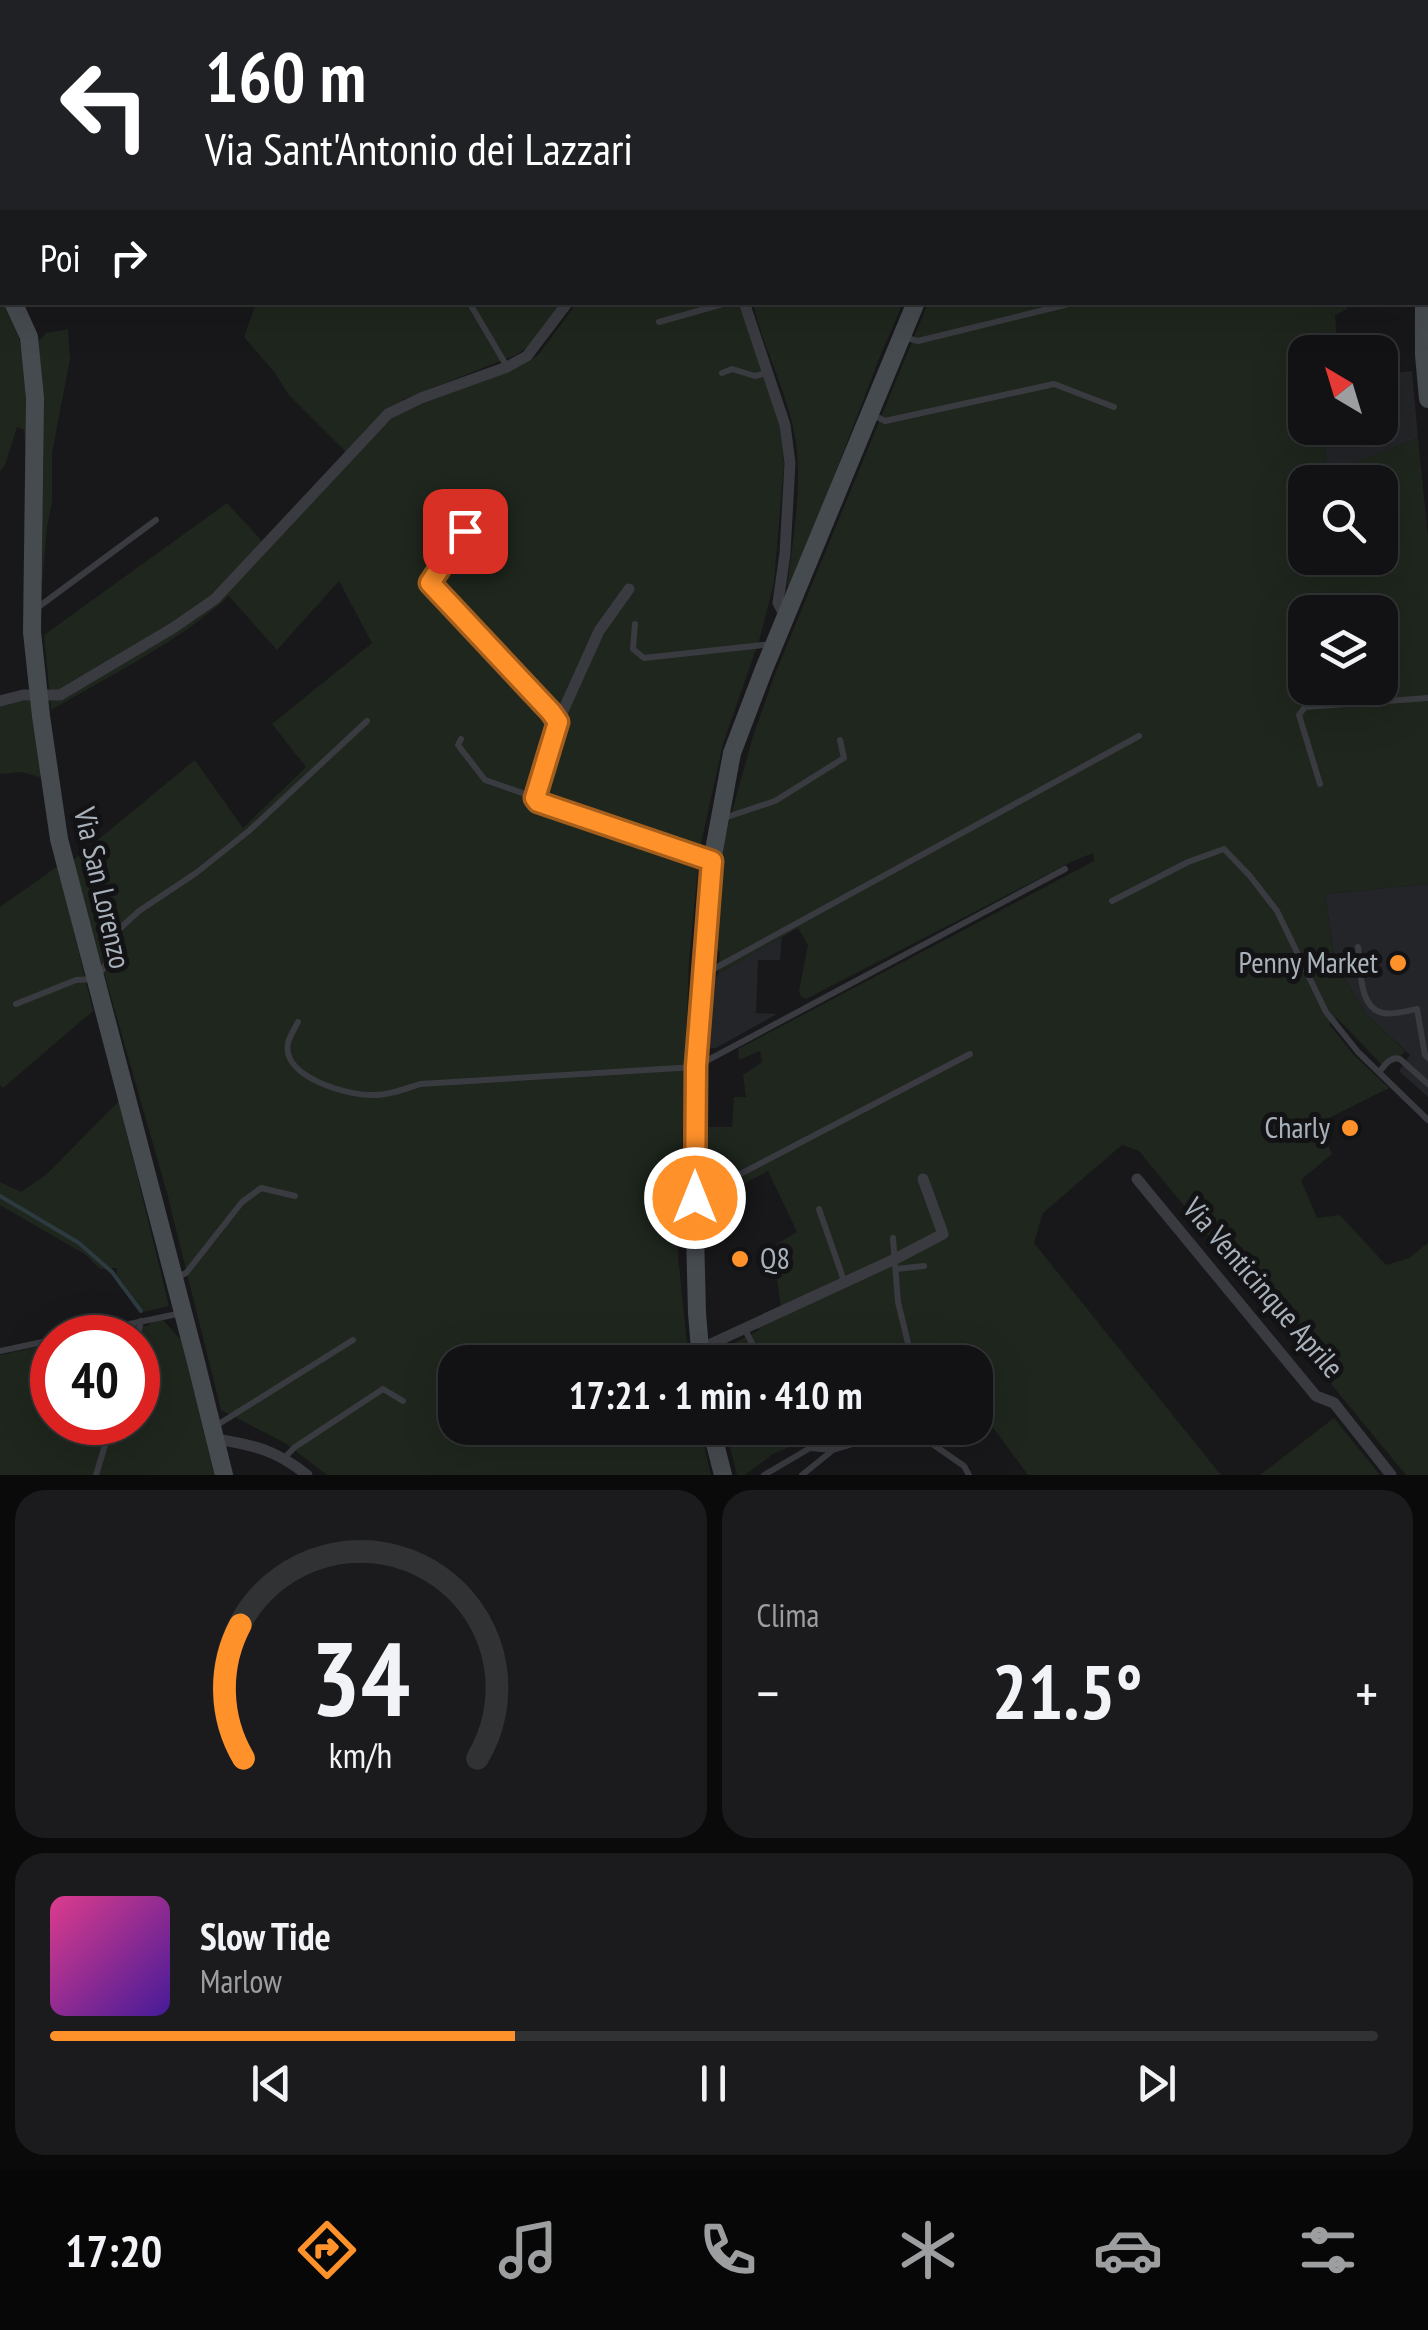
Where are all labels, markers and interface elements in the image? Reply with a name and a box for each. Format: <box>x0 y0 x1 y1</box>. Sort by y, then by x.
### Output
text: 160 m <box>205 31 366 121</box>
icon: left <box>40 40 170 170</box>
text: Via Sant'Antonio dei Lazzari <box>205 119 633 177</box>
icon: right <box>101 230 156 285</box>
text: Poi <box>40 233 81 282</box>
north arrow <box>1288 335 1398 445</box>
map controls <box>1288 335 1398 705</box>
button: search <box>1288 465 1398 575</box>
pin <box>423 489 508 574</box>
icon: arrive <box>438 504 493 559</box>
button: layers <box>1288 595 1398 705</box>
street label: Via San Lorenzo <box>66 802 141 972</box>
place label: Penny Market <box>1239 942 1379 981</box>
marker: Penny Market <box>1387 952 1409 974</box>
place label: Charly <box>1265 1107 1331 1146</box>
marker: Charly <box>1339 1117 1361 1139</box>
position arrow <box>643 1146 747 1250</box>
street label: Via Venticinque Aprile <box>1174 1188 1353 1385</box>
place label: Q8 <box>760 1238 790 1277</box>
marker: Q8 <box>729 1248 751 1270</box>
speed limit sign: 40 <box>30 1315 160 1445</box>
text: 17:21 · 1 min · 410 m <box>569 1370 862 1419</box>
text: Clima <box>757 1594 819 1636</box>
text: 34 <box>311 1610 410 1745</box>
text: 21.5° <box>992 1643 1143 1740</box>
text: − <box>757 1657 779 1728</box>
text: + <box>1355 1657 1378 1728</box>
text: km/h <box>329 1732 392 1778</box>
text: Slow Tide <box>200 1911 331 1960</box>
text: Marlow <box>200 1960 282 2002</box>
icon: previous <box>244 2056 299 2111</box>
icon: pause <box>686 2056 741 2111</box>
icon: next <box>1129 2056 1184 2111</box>
icon: directions <box>292 2215 362 2285</box>
icon: music <box>493 2215 563 2285</box>
icon: phone <box>693 2215 763 2285</box>
icon: climate <box>893 2215 963 2285</box>
icon: car <box>1093 2215 1163 2285</box>
icon: filters <box>1293 2215 1363 2285</box>
text: 17:20 <box>65 2221 162 2279</box>

